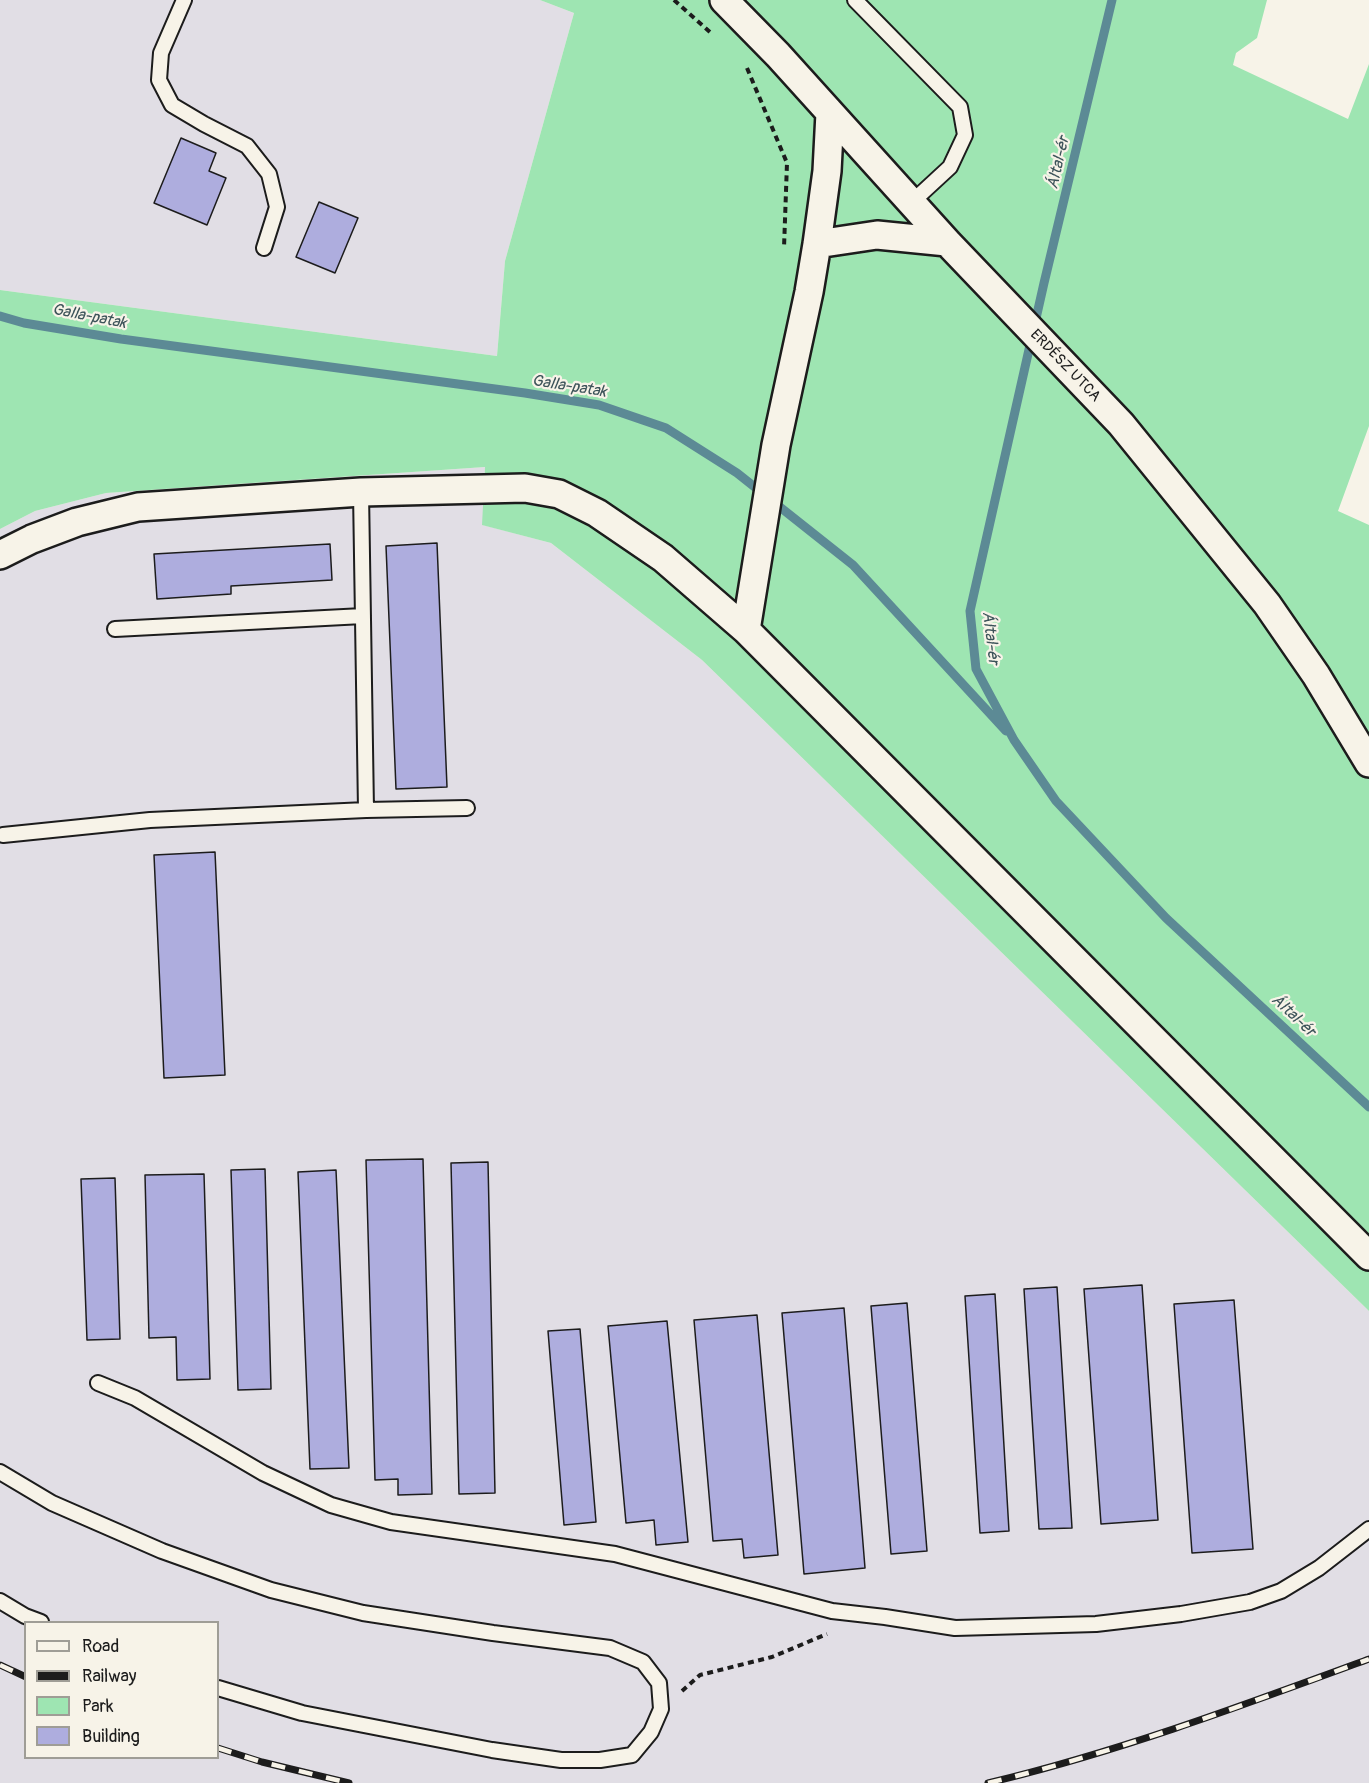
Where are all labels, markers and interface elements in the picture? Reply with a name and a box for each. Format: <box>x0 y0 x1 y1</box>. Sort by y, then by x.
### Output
water label: Által-ér <box>1044 135 1074 191</box>
water label: Galla-patak <box>50 300 128 334</box>
street label: ERDÉSZ UTCA <box>1026 326 1104 406</box>
water label: Galla-patak <box>530 372 608 402</box>
water label: Által-ér <box>977 610 1003 666</box>
water label: Által-ér <box>1267 991 1319 1041</box>
legend <box>24 1621 219 1759</box>
text: Road <box>82 1635 119 1658</box>
text: Railway <box>82 1665 137 1688</box>
text: Park <box>82 1695 114 1718</box>
text: Building <box>82 1725 140 1748</box>

